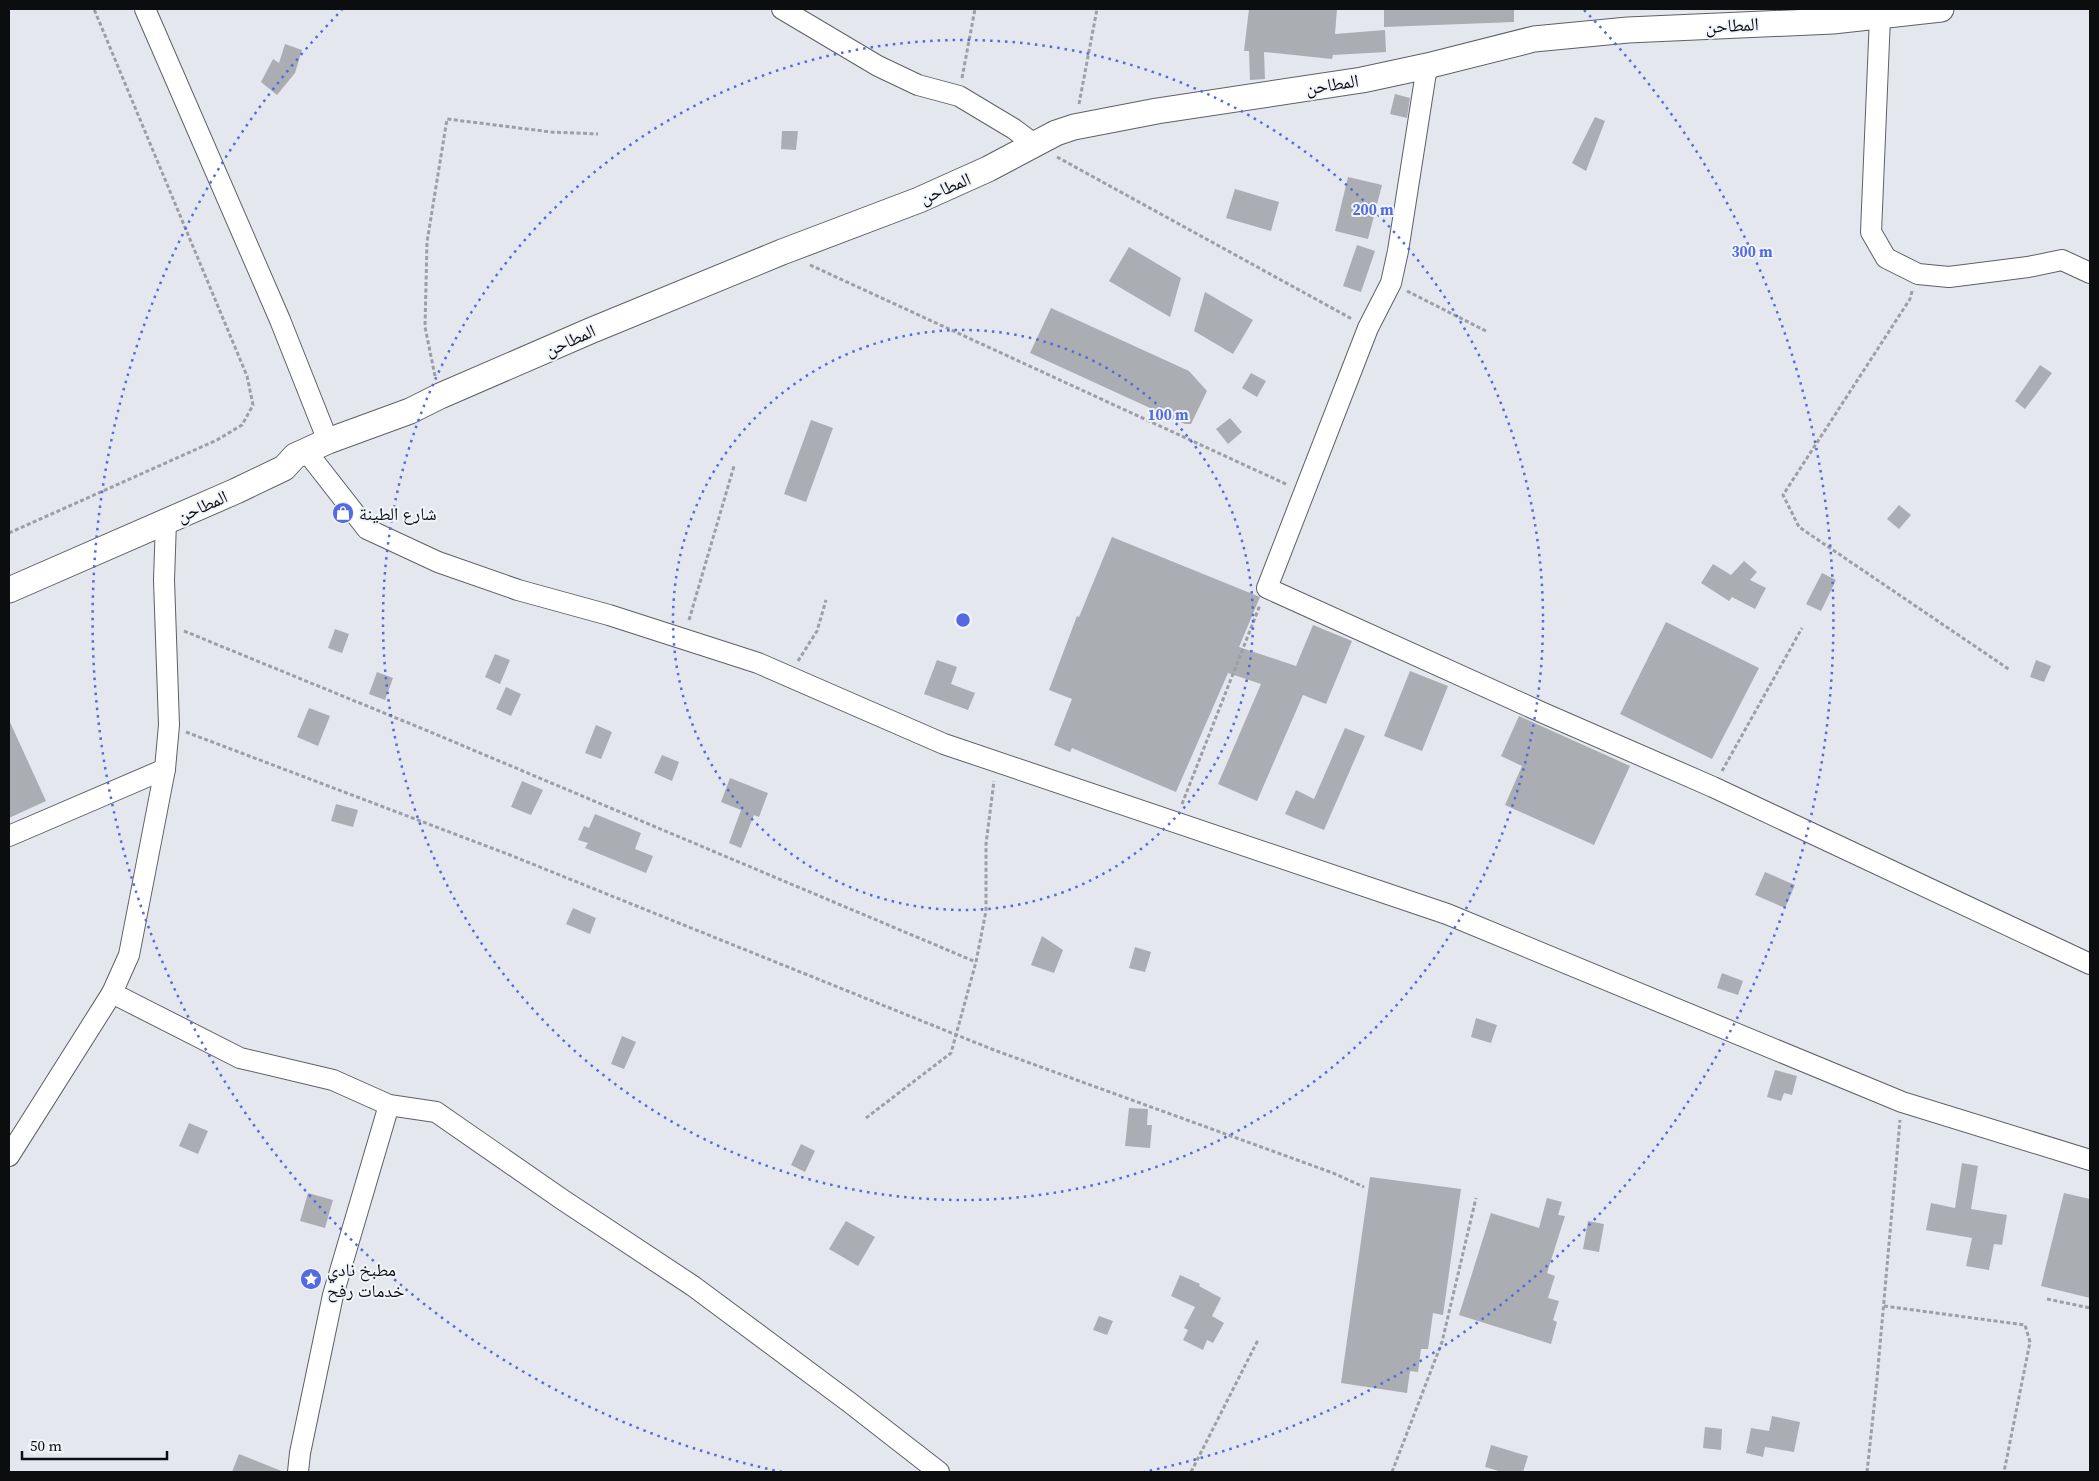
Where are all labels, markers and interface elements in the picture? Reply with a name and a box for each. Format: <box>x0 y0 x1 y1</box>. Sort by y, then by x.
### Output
street label: المطاحن <box>1705 11 1759 39</box>
street label: المطاحن <box>1304 67 1360 101</box>
street label: المطاحن <box>916 166 974 210</box>
text: 200 m <box>1352 199 1394 220</box>
text: 300 m <box>1731 241 1773 262</box>
street label: المطاحن <box>541 318 599 362</box>
text: 100 m <box>1147 404 1189 425</box>
street label: المطاحن <box>173 484 231 528</box>
shop icon: شارع الطينة <box>331 501 355 525</box>
place label: شارع الطينة <box>359 501 437 526</box>
centre of rings <box>954 611 972 629</box>
place label: مطبخ نادي خدمات رفح <box>327 1257 404 1303</box>
place icon: مطبخ نادي خدمات رفح <box>299 1267 323 1291</box>
scale bar <box>22 1428 168 1460</box>
text: 50 m <box>30 1435 62 1456</box>

